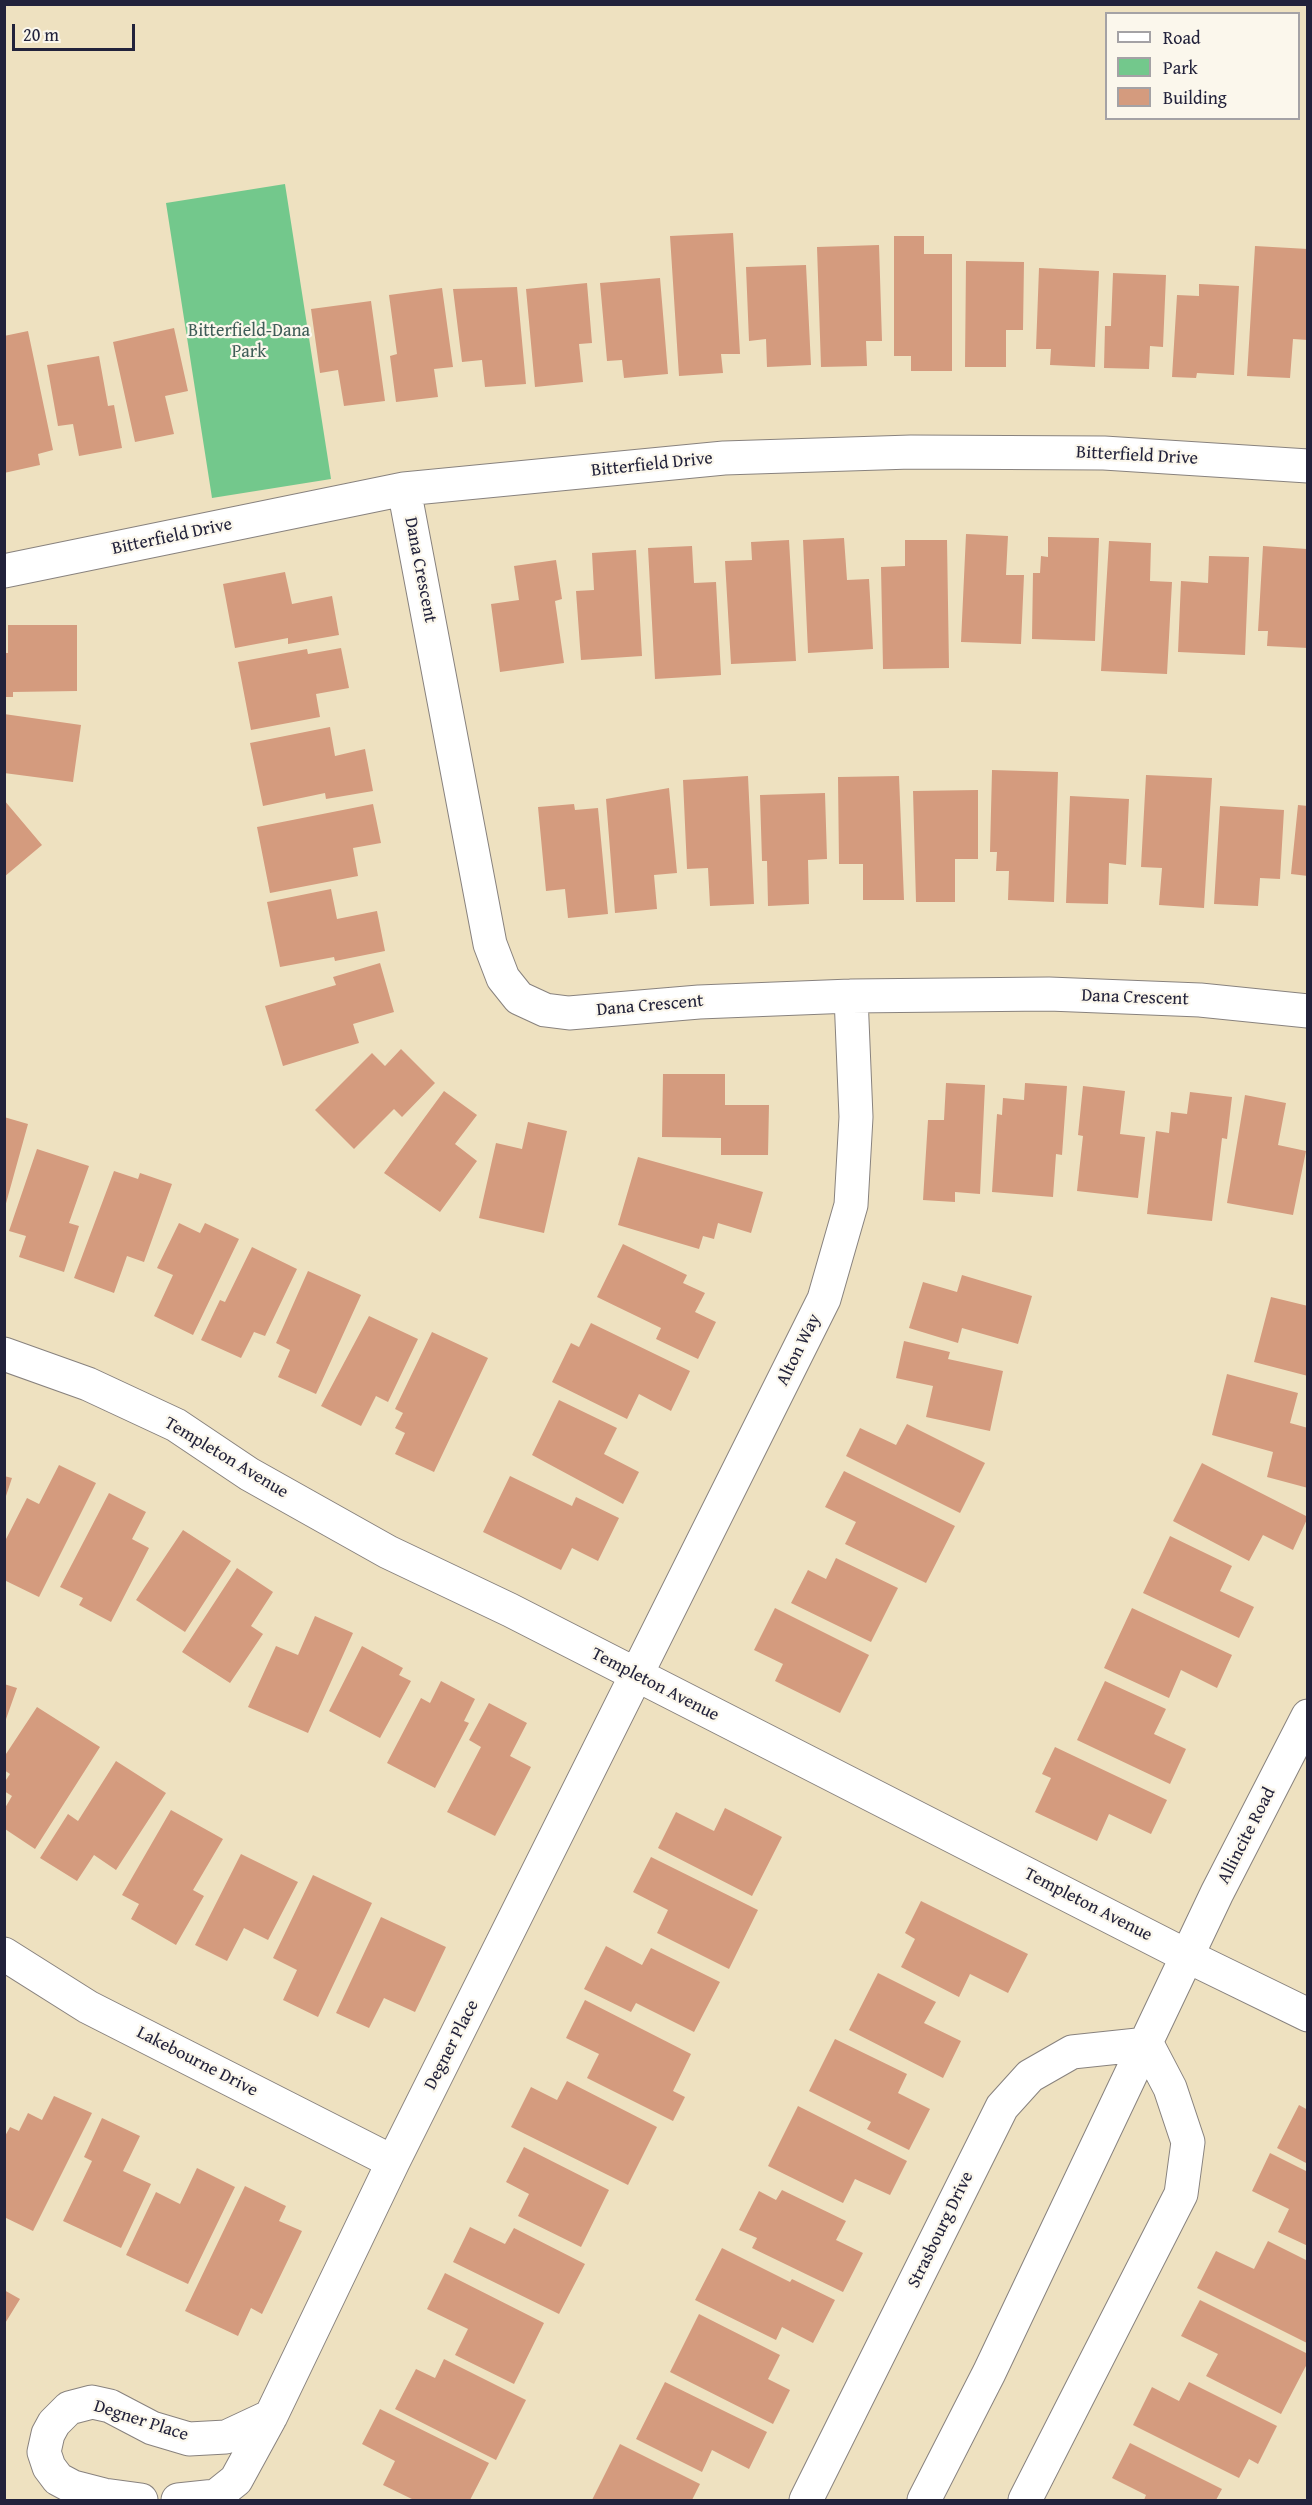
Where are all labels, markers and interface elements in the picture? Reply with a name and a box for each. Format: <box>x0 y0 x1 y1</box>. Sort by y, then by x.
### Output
scale bar <box>15 12 138 50</box>
legend <box>1105 12 1300 120</box>
text: 20 m <box>23 21 59 48</box>
text: Road <box>1163 24 1201 51</box>
text: Park <box>1163 54 1198 81</box>
text: Building <box>1163 84 1227 111</box>
park label: Bitterfield-Dana Park <box>188 320 310 362</box>
street label: Bitterfield Drive <box>1075 442 1199 470</box>
street label: Bitterfield Drive <box>590 448 714 482</box>
street label: Bitterfield Drive <box>110 514 234 560</box>
street label: Dana Crescent <box>399 515 441 625</box>
street label: Dana Crescent <box>1081 985 1189 1011</box>
street label: Dana Crescent <box>596 991 704 1021</box>
street label: Alton Way <box>772 1310 826 1390</box>
street label: Templeton Avenue <box>160 1413 292 1503</box>
street label: Templeton Avenue <box>587 1643 723 1727</box>
street label: Allincite Road <box>1213 1784 1281 1888</box>
street label: Templeton Avenue <box>1020 1863 1156 1947</box>
street label: Degner Place <box>420 1996 484 2094</box>
street label: Lakebourne Drive <box>133 2022 261 2102</box>
street label: Strasbourg Drive <box>903 2168 979 2292</box>
street label: Degner Place <box>91 2396 191 2446</box>

